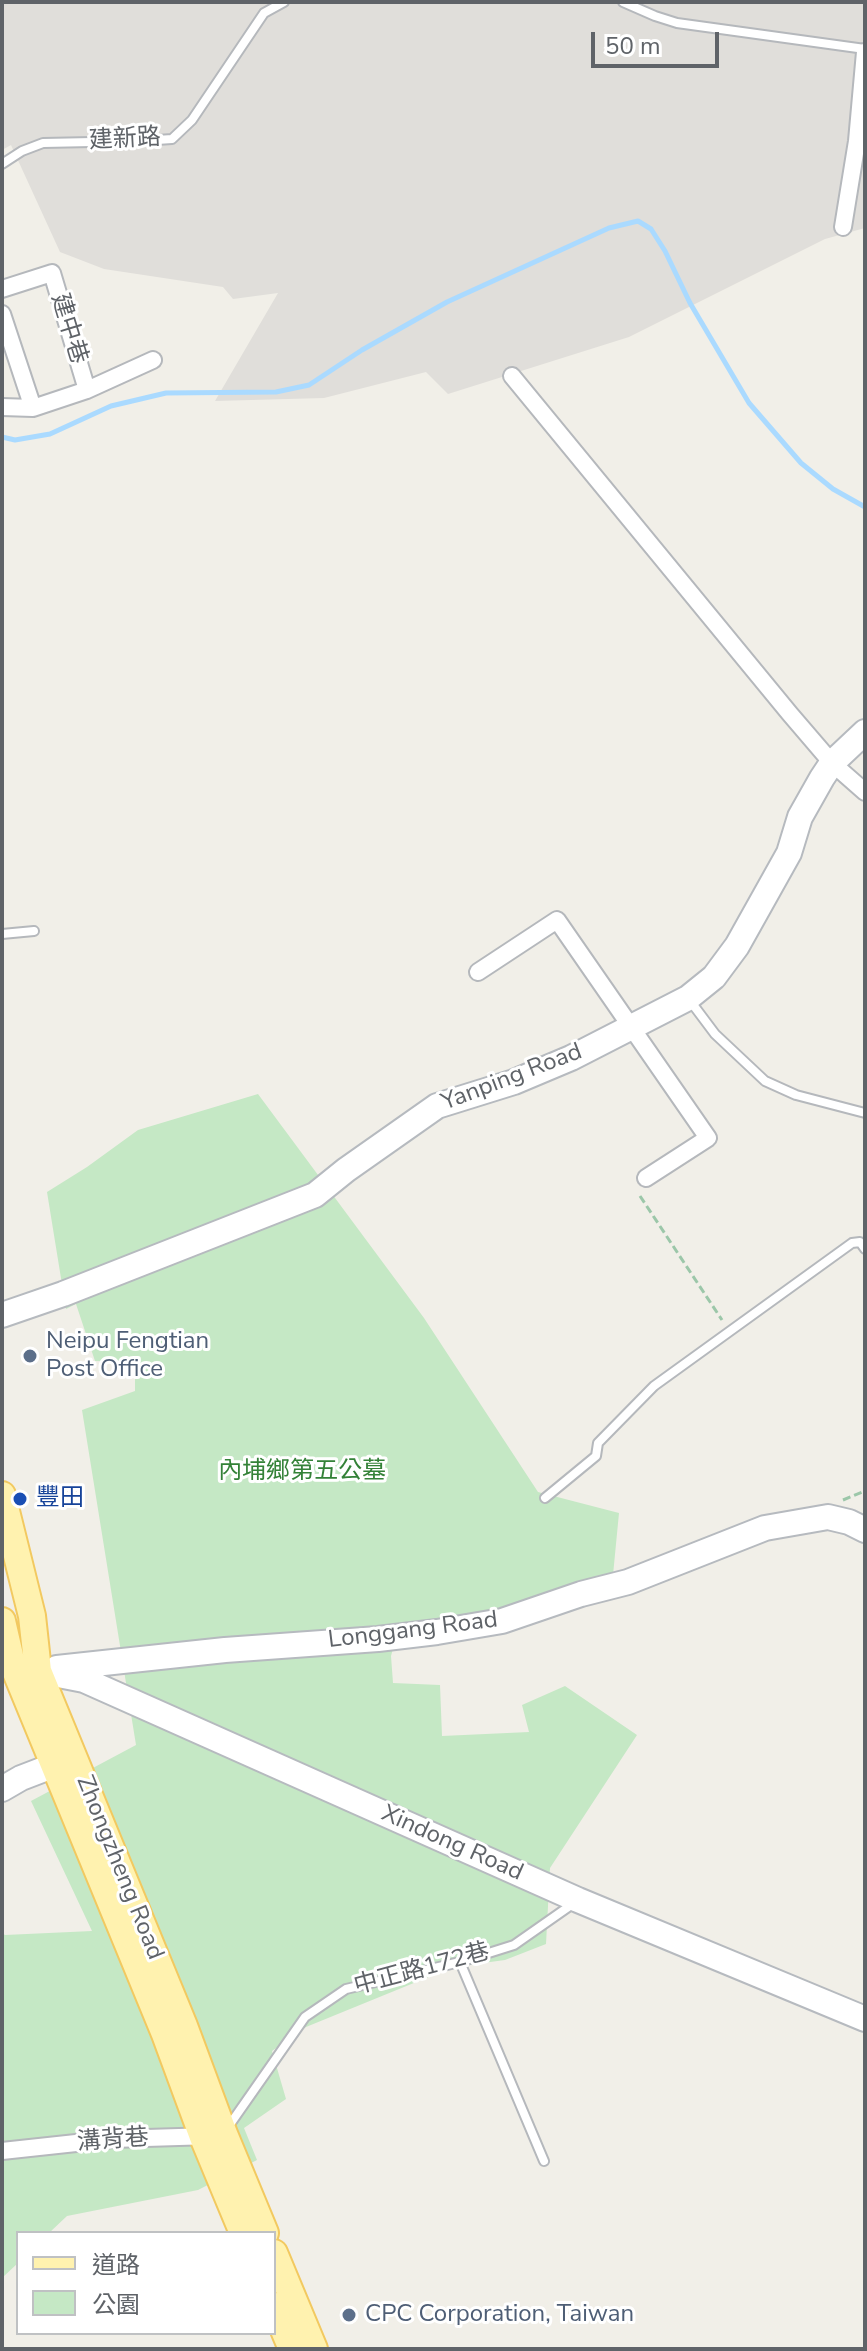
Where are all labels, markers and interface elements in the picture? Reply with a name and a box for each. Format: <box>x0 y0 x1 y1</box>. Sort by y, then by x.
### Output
scale bar <box>595 16 723 66</box>
text: 50 m <box>605 30 661 62</box>
street label: 建新路 <box>88 124 162 156</box>
street label: 建中巷 <box>44 290 92 368</box>
street label: Yanping Road <box>438 1038 586 1118</box>
place label: Neipu Fengtian Post Office <box>46 1328 209 1384</box>
marker: Neipu Fengtian Post Office <box>21 1347 39 1365</box>
park label: 內埔鄉第五公墓 <box>218 1458 386 1486</box>
place label: 豐田 <box>36 1485 84 1513</box>
marker: 豐田 <box>11 1490 29 1508</box>
street label: Longgang Road <box>327 1606 499 1656</box>
street label: Zhongzheng Road <box>69 1772 169 1964</box>
street label: Xindong Road <box>377 1800 527 1888</box>
street label: 中正路172巷 <box>351 1938 493 2002</box>
street label: 溝背巷 <box>76 2124 150 2158</box>
legend <box>16 2231 276 2335</box>
text: 道路 <box>92 2249 140 2281</box>
text: 公園 <box>92 2289 140 2321</box>
place label: CPC Corporation, Taiwan <box>365 2301 634 2329</box>
marker: CPC Corporation, Taiwan <box>340 2306 358 2324</box>

